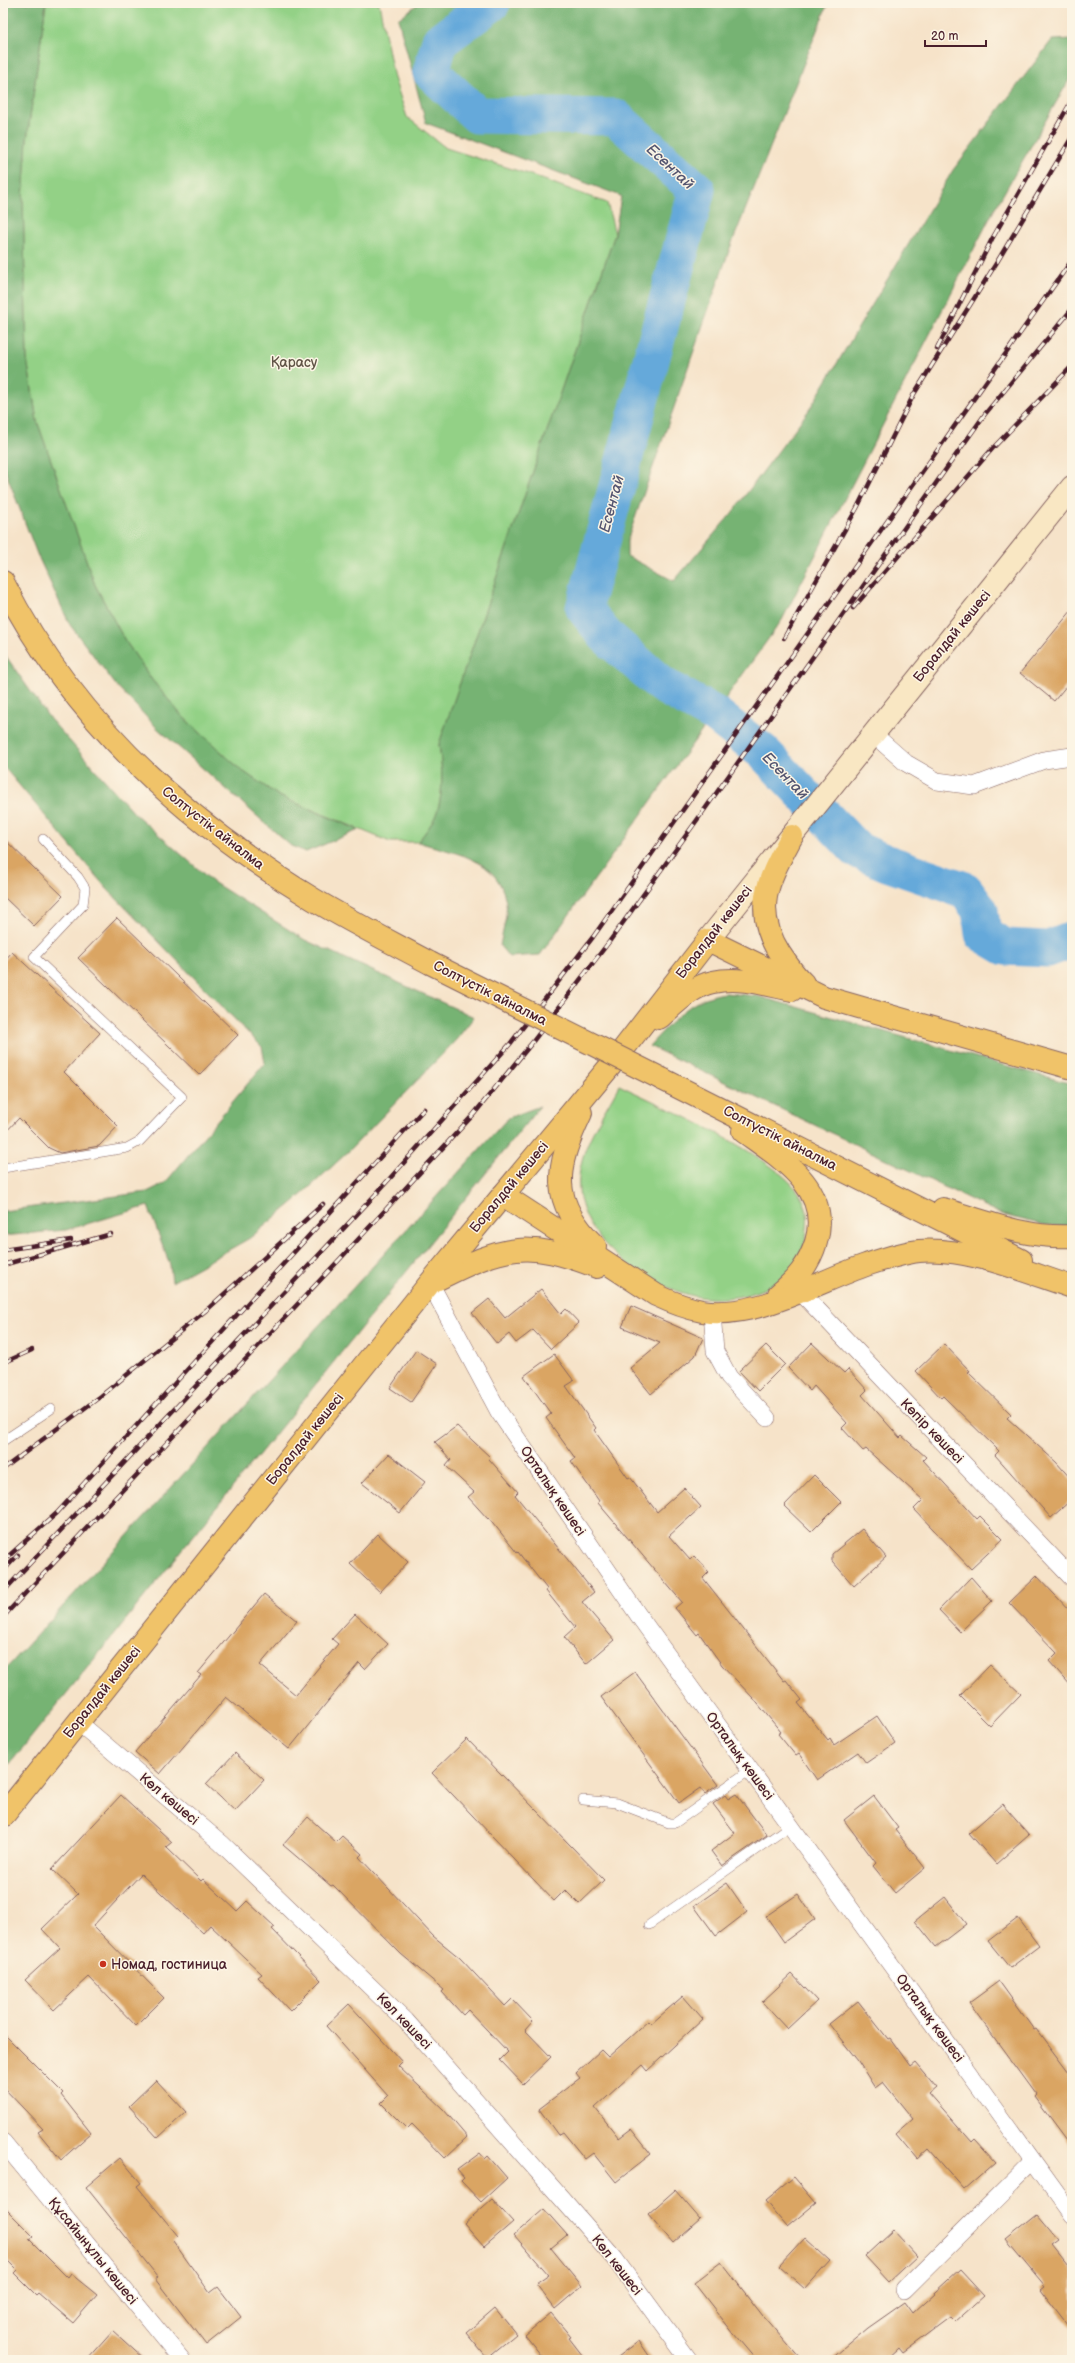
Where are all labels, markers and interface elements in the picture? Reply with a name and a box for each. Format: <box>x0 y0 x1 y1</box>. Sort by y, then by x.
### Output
scale bar <box>925 22 986 48</box>
text: 20 m <box>931 29 958 44</box>
water label: Есентай <box>642 140 698 194</box>
park label: Қарасу <box>271 354 318 371</box>
water label: Есентай <box>595 473 629 535</box>
street label: Боралдай көшесі <box>910 587 994 685</box>
water label: Есентай <box>758 748 812 804</box>
street label: Солтүстік айналма <box>158 783 268 874</box>
street label: Боралдай көшесі <box>672 882 756 982</box>
street label: Солтүстік айналма <box>430 957 550 1029</box>
street label: Солтүстік айналма <box>720 1102 840 1174</box>
street label: Боралдай көшесі <box>466 1138 552 1236</box>
street label: Боралдай көшесі <box>263 1390 347 1488</box>
street label: Көпір көшесі <box>897 1395 967 1467</box>
street label: Орталық көшесі <box>517 1443 589 1539</box>
street label: Боралдай көшесі <box>60 1643 144 1741</box>
street label: Орталық көшесі <box>702 1709 778 1803</box>
street label: Көл көшесі <box>136 1769 202 1829</box>
place label: Номад, гостиница <box>111 1956 228 1973</box>
marker: Номад, гостиница <box>98 1959 108 1969</box>
street label: Орталық көшесі <box>892 1971 968 2065</box>
street label: Көл көшесі <box>373 1989 435 2053</box>
street label: Құсайынұлы көшесі <box>45 2194 141 2308</box>
street label: Көл көшесі <box>588 2231 646 2299</box>

